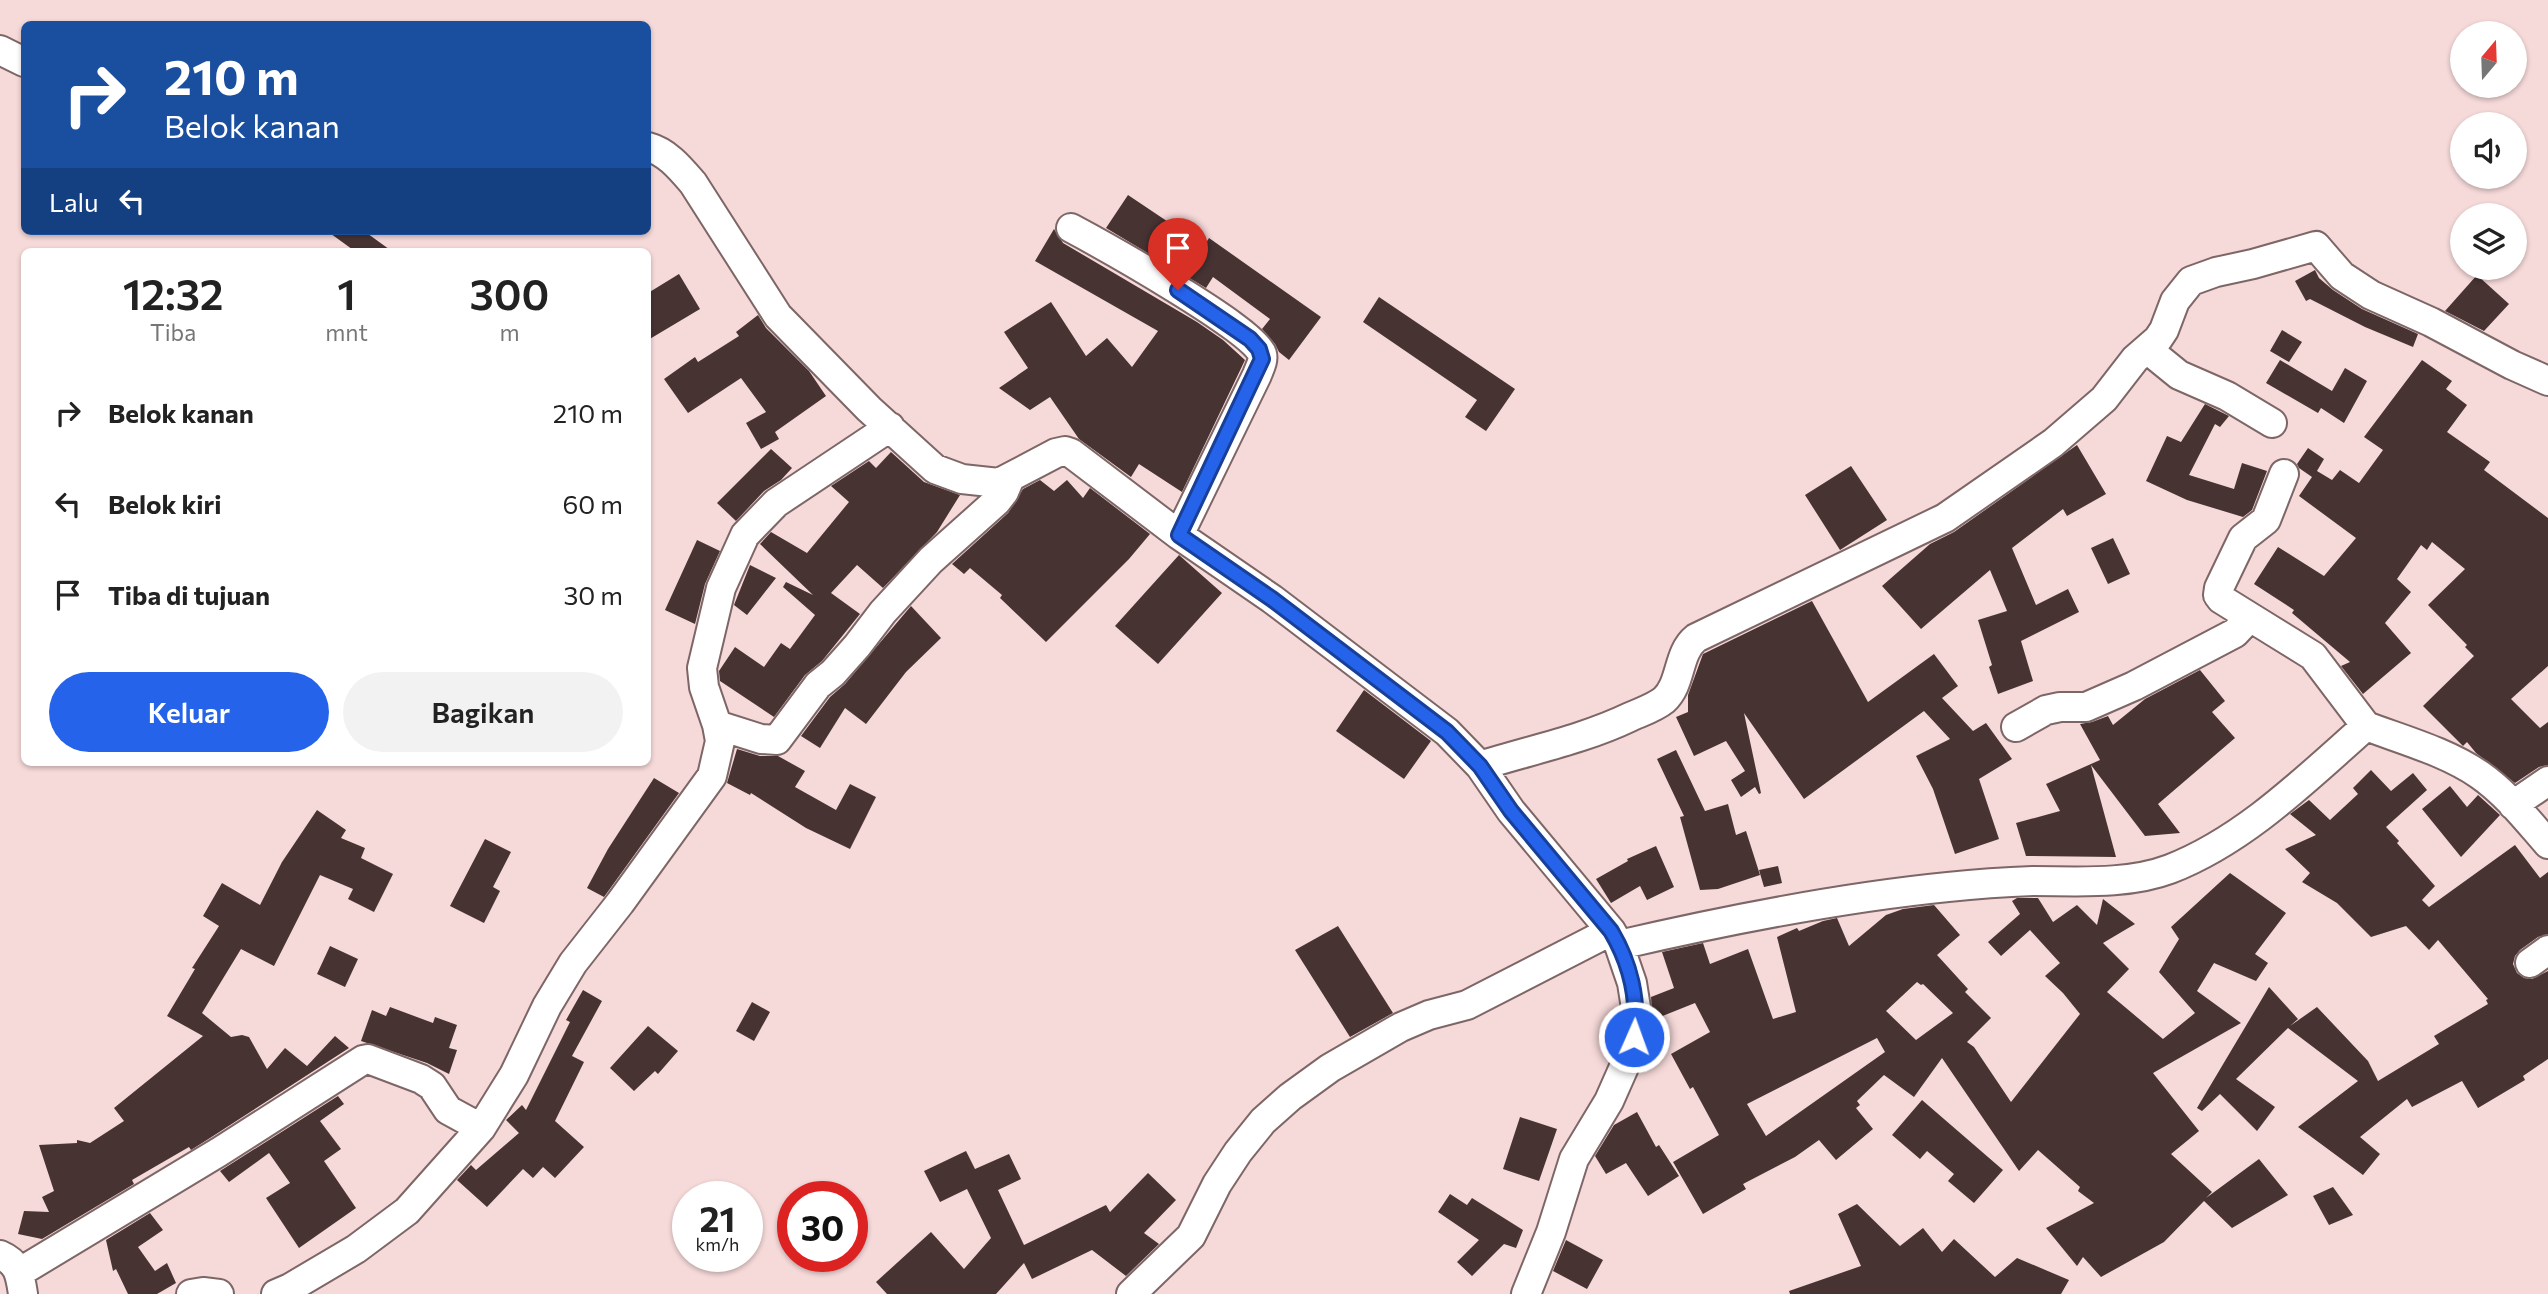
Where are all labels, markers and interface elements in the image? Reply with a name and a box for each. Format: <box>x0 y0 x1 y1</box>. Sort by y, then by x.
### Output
north arrow <box>2450 21 2527 98</box>
map controls <box>2450 21 2527 280</box>
text: 210 m <box>164 45 299 105</box>
icon: right <box>49 49 140 140</box>
text: Belok kanan <box>164 105 340 145</box>
button: sound <box>2450 112 2527 189</box>
icon: left <box>113 182 151 220</box>
text: Lalu <box>49 186 99 217</box>
button: layers <box>2450 203 2527 280</box>
pin <box>1148 218 1208 290</box>
icon: arrive <box>1159 229 1197 267</box>
text: 12:32 <box>123 267 224 319</box>
text: 1 <box>337 267 356 319</box>
text: 300 <box>470 267 549 319</box>
text: Tiba <box>150 318 196 346</box>
text: mnt <box>325 318 368 346</box>
text: m <box>499 318 519 346</box>
icon: right <box>49 394 87 432</box>
text: Belok kanan <box>108 397 254 428</box>
text: 210 m <box>553 397 623 428</box>
icon: left <box>49 485 87 523</box>
text: Belok kiri <box>108 488 222 519</box>
text: 60 m <box>563 488 623 519</box>
icon: arrive <box>49 576 87 614</box>
text: Tiba di tujuan <box>108 579 270 610</box>
text: 30 m <box>564 579 623 610</box>
button: Keluar <box>49 672 329 752</box>
button: Bagikan <box>343 672 623 752</box>
position arrow <box>1597 1000 1671 1074</box>
speed limit sign: 30 <box>777 1181 868 1272</box>
text: 21 <box>700 1196 735 1239</box>
text: km/h <box>696 1233 739 1255</box>

